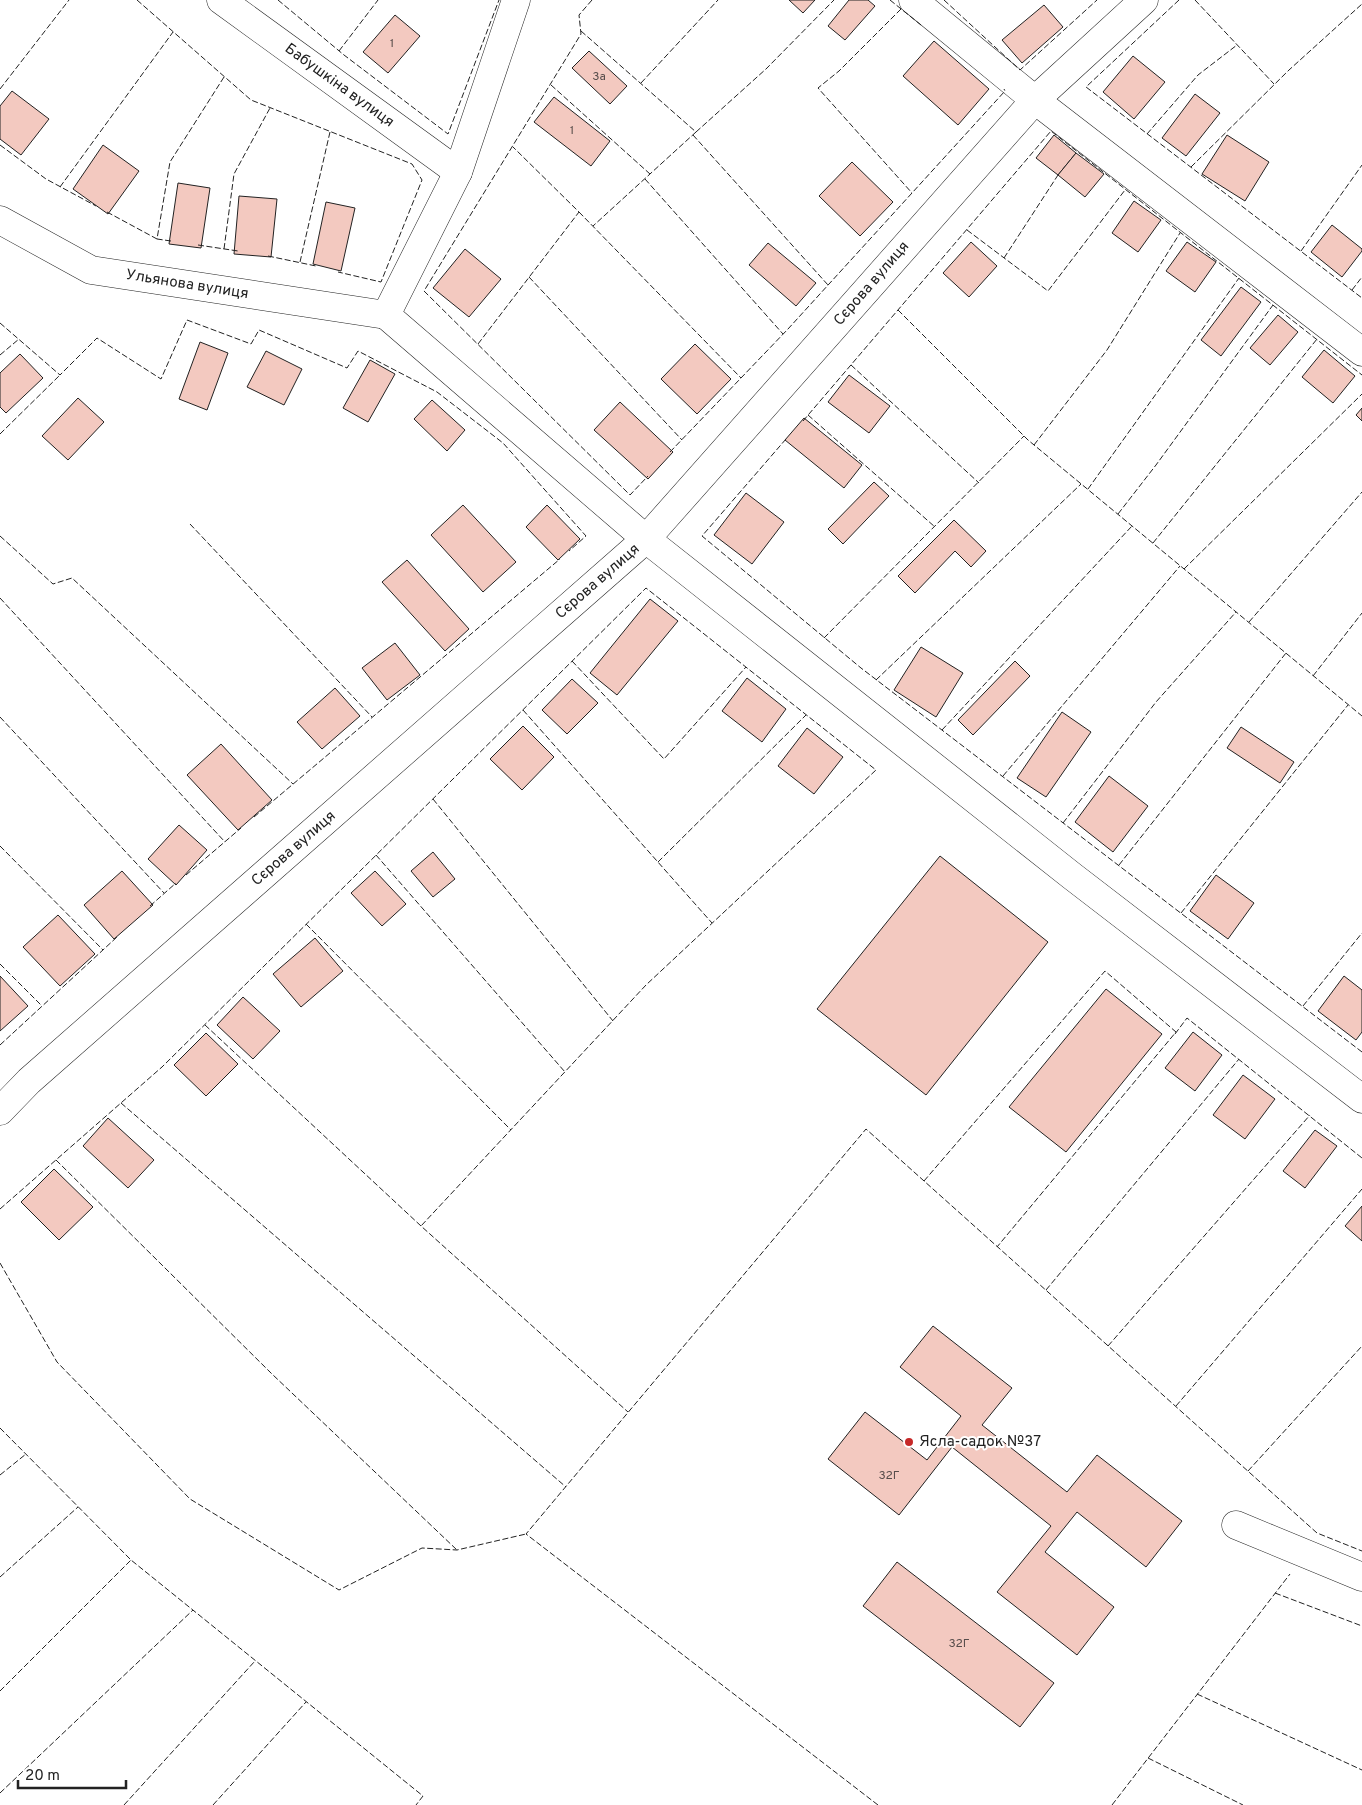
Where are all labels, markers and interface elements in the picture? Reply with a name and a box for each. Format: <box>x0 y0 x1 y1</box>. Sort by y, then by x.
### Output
house number: 1 <box>390 36 394 52</box>
street label: Бабушкіна вулиця <box>280 40 398 132</box>
house number: 3а <box>592 69 606 85</box>
house number: 1 <box>570 123 574 139</box>
street label: Сєрова вулиця <box>830 238 914 330</box>
street label: Ульянова вулиця <box>124 266 250 304</box>
street label: Сєрова вулиця <box>552 540 644 624</box>
street label: Сєрова вулиця <box>248 807 340 891</box>
place label: Ясла-садок №37 <box>919 1433 1041 1452</box>
marker: Ясла-садок №37 <box>903 1436 915 1448</box>
house number: 32Г <box>878 1468 900 1484</box>
house number: 32Г <box>948 1636 970 1652</box>
scale bar <box>18 1758 125 1790</box>
text: 20 m <box>25 1767 60 1786</box>

